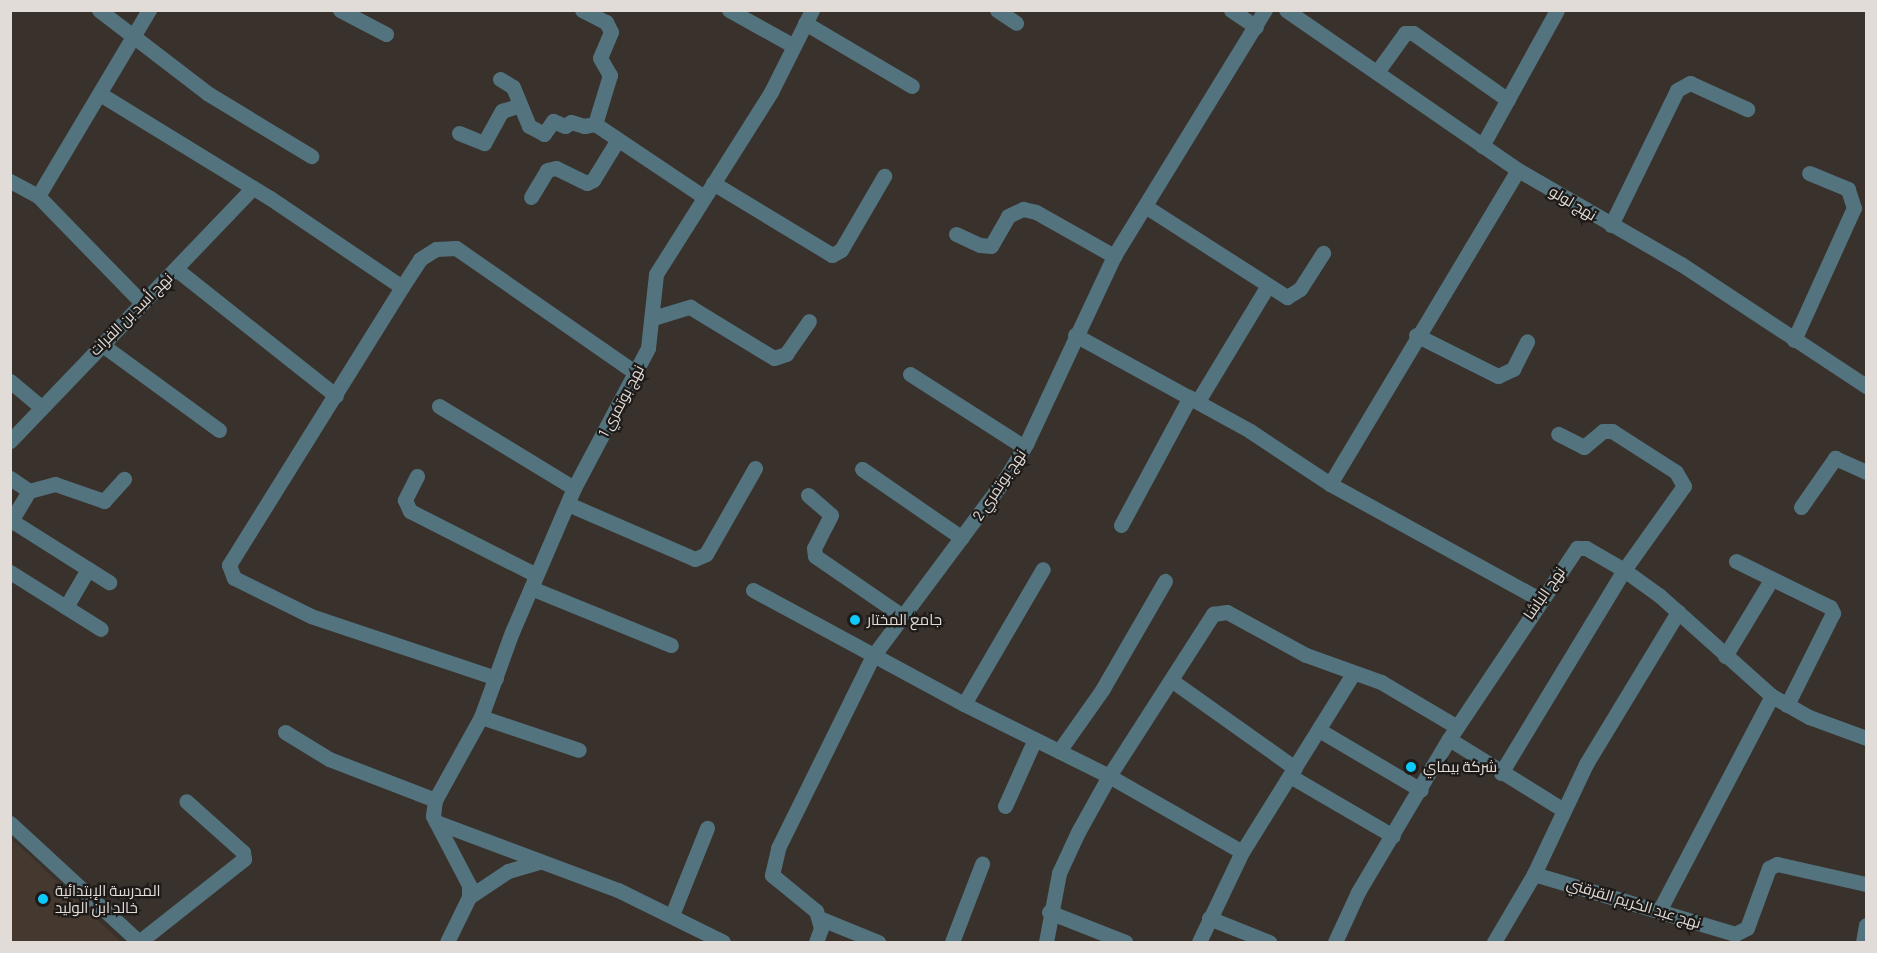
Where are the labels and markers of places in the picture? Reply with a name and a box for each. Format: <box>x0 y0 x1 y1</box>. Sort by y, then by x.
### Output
place label: جامع المختار <box>867 611 942 629</box>
marker: جامع المختار <box>848 613 862 627</box>
place label: شركة بيماي <box>1423 758 1497 776</box>
marker: شركة بيماي <box>1404 760 1418 774</box>
place label: المدرسة الإبتدائية خالد ابن الوليد <box>55 881 161 916</box>
marker: المدرسة الإبتدائية خالد ابن الوليد <box>36 892 50 906</box>

